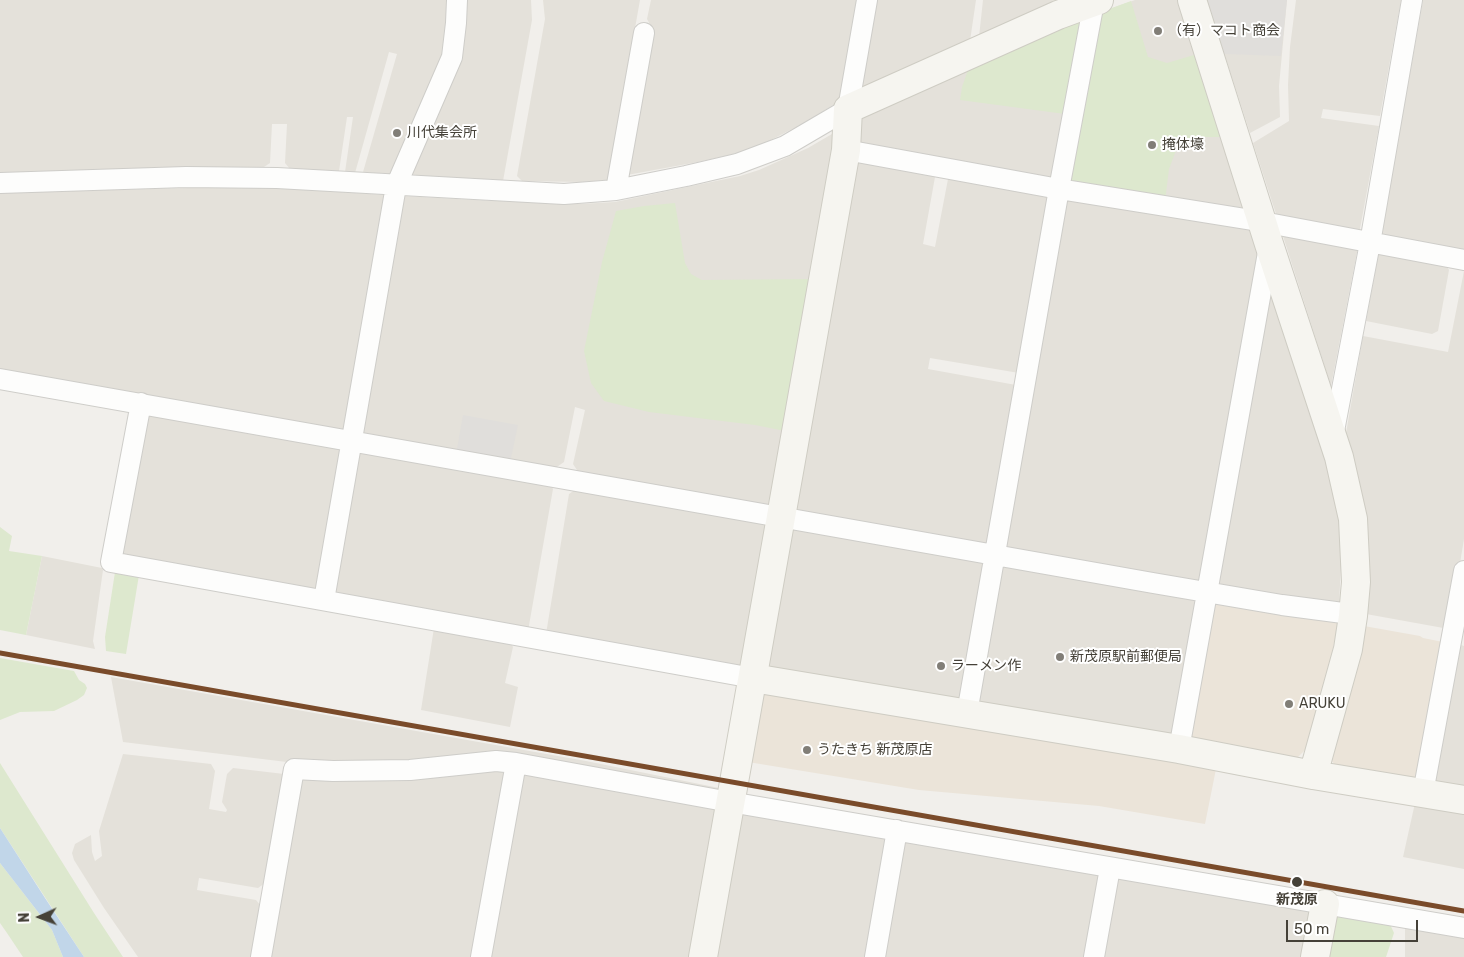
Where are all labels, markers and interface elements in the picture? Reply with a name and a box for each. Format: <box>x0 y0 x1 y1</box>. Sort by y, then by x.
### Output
place label: （有）マコト商会 <box>1168 23 1280 39</box>
marker: （有）マコト商会 <box>1152 25 1164 37</box>
place label: 川代集会所 <box>407 125 477 141</box>
marker: 川代集会所 <box>391 127 403 139</box>
place label: 掩体壕 <box>1162 137 1204 153</box>
marker: 掩体壕 <box>1146 139 1158 151</box>
place label: 新茂原駅前郵便局 <box>1070 649 1182 665</box>
marker: 新茂原駅前郵便局 <box>1054 651 1066 663</box>
place label: ラーメン作 <box>951 658 1021 674</box>
marker: ラーメン作 <box>935 660 947 672</box>
place label: ARUKU <box>1299 696 1346 712</box>
marker: ARUKU <box>1283 698 1295 710</box>
place label: うたきち 新茂原店 <box>817 742 932 758</box>
marker: うたきち 新茂原店 <box>801 744 813 756</box>
marker: 新茂原 <box>1290 875 1304 889</box>
north arrow <box>15 892 65 942</box>
place label: 新茂原 <box>1276 892 1318 908</box>
scale bar <box>1289 910 1422 942</box>
text: N <box>16 912 33 923</box>
text: 50 m <box>1294 920 1329 938</box>

